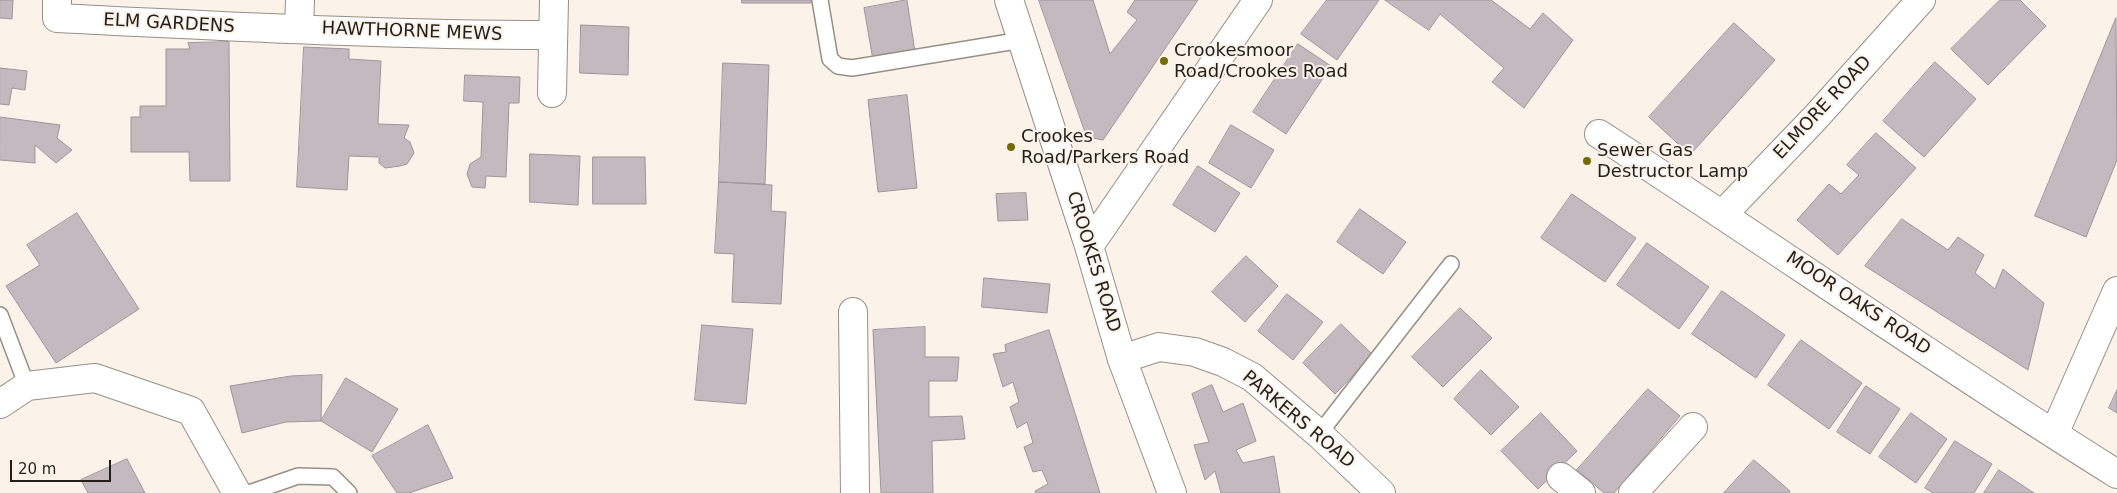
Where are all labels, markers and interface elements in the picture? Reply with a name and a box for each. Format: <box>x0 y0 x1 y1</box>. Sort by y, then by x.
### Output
street label: ELM GARDENS <box>103 10 235 38</box>
street label: HAWTHORNE MEWS <box>321 18 503 46</box>
place label: Crookesmoor Road/Crookes Road <box>1174 40 1348 82</box>
street label: ELMORE ROAD <box>1770 52 1876 164</box>
marker: Crookesmoor Road/Crookes Road <box>1158 55 1170 67</box>
place label: Crookes Road/Parkers Road <box>1021 126 1189 168</box>
place label: Sewer Gas Destructor Lamp <box>1597 140 1748 182</box>
marker: Crookes Road/Parkers Road <box>1005 141 1017 153</box>
marker: Sewer Gas Destructor Lamp <box>1581 155 1593 167</box>
street label: CROOKES ROAD <box>1061 189 1125 335</box>
street label: MOOR OAKS ROAD <box>1782 248 1934 360</box>
street label: PARKERS ROAD <box>1237 367 1359 473</box>
scale bar <box>12 450 114 482</box>
text: 20 m <box>18 460 56 478</box>

